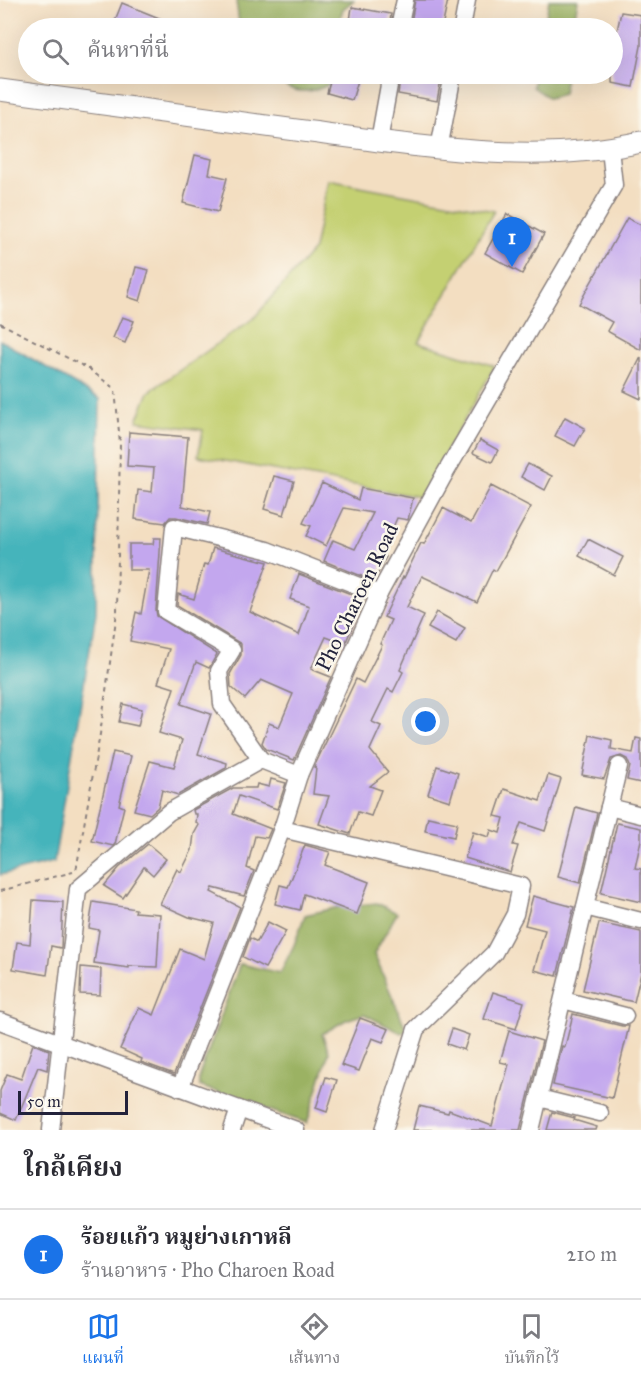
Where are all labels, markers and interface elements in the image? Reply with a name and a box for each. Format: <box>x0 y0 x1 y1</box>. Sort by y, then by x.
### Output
search box <box>18 18 623 84</box>
icon: search <box>39 35 72 68</box>
text: ค้นหาที่นี่ <box>87 36 169 63</box>
pin: 1 <box>492 218 532 267</box>
street label: Pho Charoen Road <box>310 518 404 675</box>
your location <box>411 707 440 736</box>
scale bar <box>18 1088 128 1116</box>
text: 50 m <box>27 1092 61 1111</box>
text: ใกล้เคียง <box>24 1151 123 1183</box>
text: ร้อยแก้ว หมูย่างเกาหลี <box>81 1223 292 1250</box>
text: 1 <box>40 1242 47 1266</box>
text: 210 m <box>567 1242 617 1266</box>
text: ร้านอาหาร · Pho Charoen Road <box>81 1258 335 1282</box>
tab: แผนที่ <box>82 1310 124 1372</box>
tab: เส้นทาง <box>288 1310 340 1372</box>
tab: บันทึกไว้ <box>504 1310 559 1372</box>

